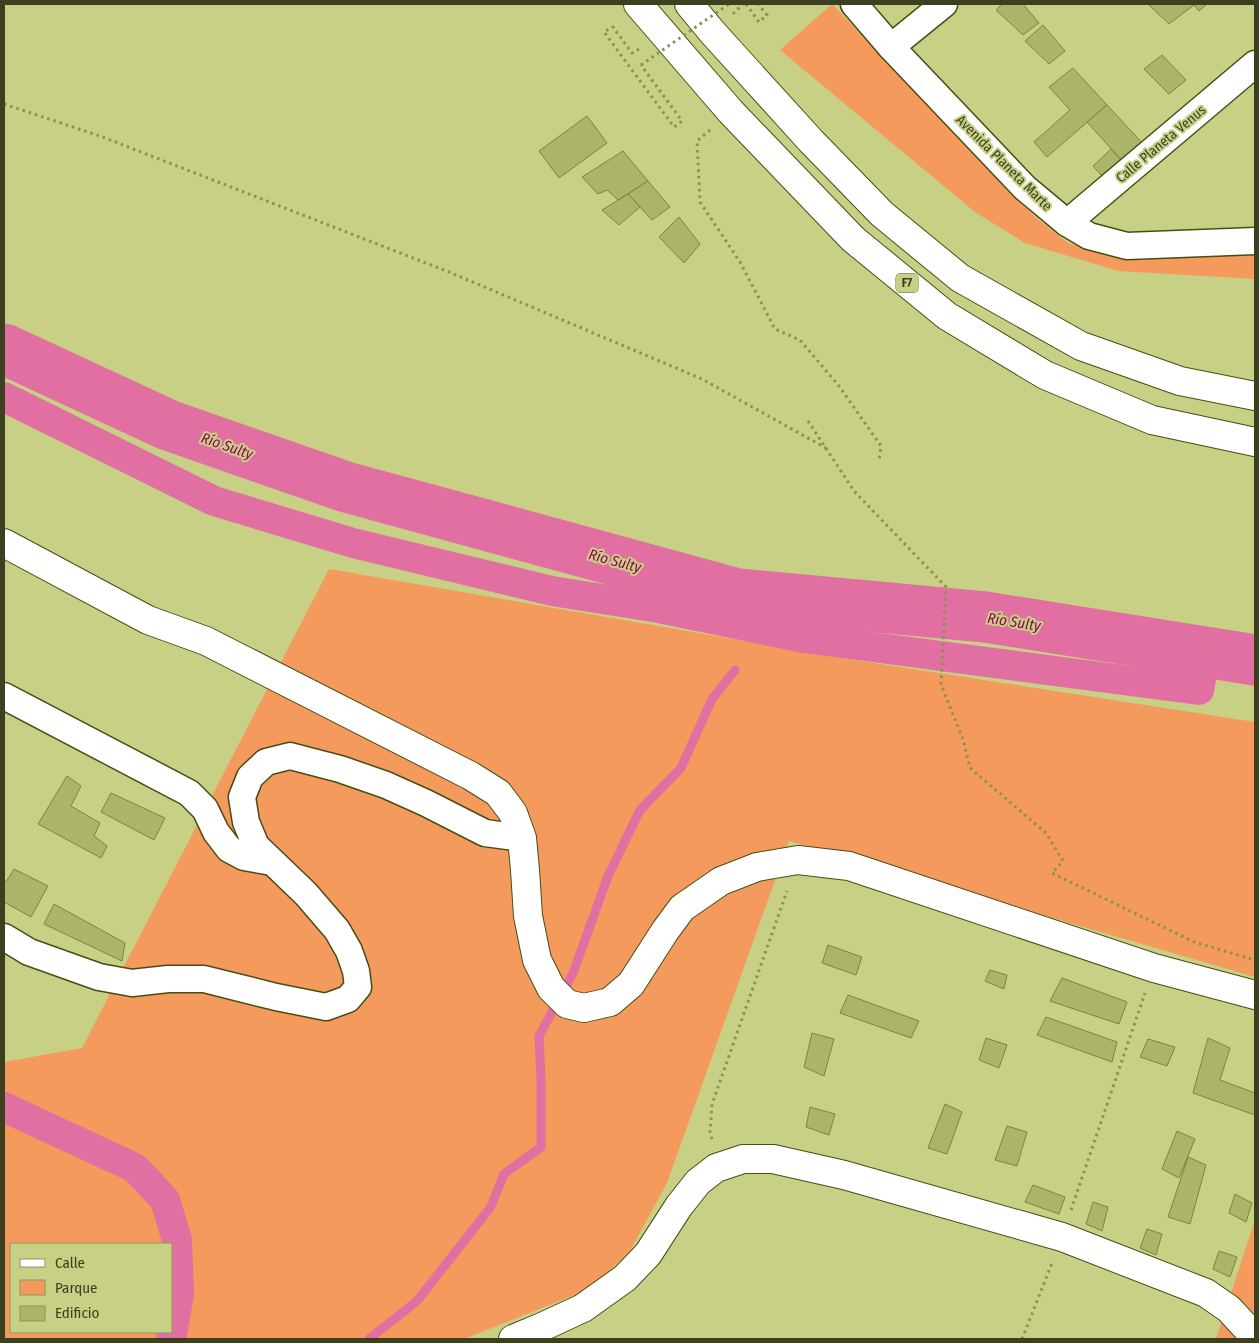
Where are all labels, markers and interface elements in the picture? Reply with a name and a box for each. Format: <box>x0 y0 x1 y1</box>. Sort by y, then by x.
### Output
street label: Calle Planeta Venus <box>1113 101 1209 187</box>
street label: Avenida Planeta Marte <box>953 112 1056 215</box>
road number: F7 <box>896 274 918 292</box>
water label: Río Sulty <box>199 429 257 464</box>
water label: Río Sulty <box>587 545 645 577</box>
water label: Río Sulty <box>986 609 1043 635</box>
legend <box>10 1243 172 1333</box>
text: Calle <box>55 1254 85 1272</box>
text: Parque <box>55 1279 98 1297</box>
text: Edificio <box>55 1304 100 1322</box>

